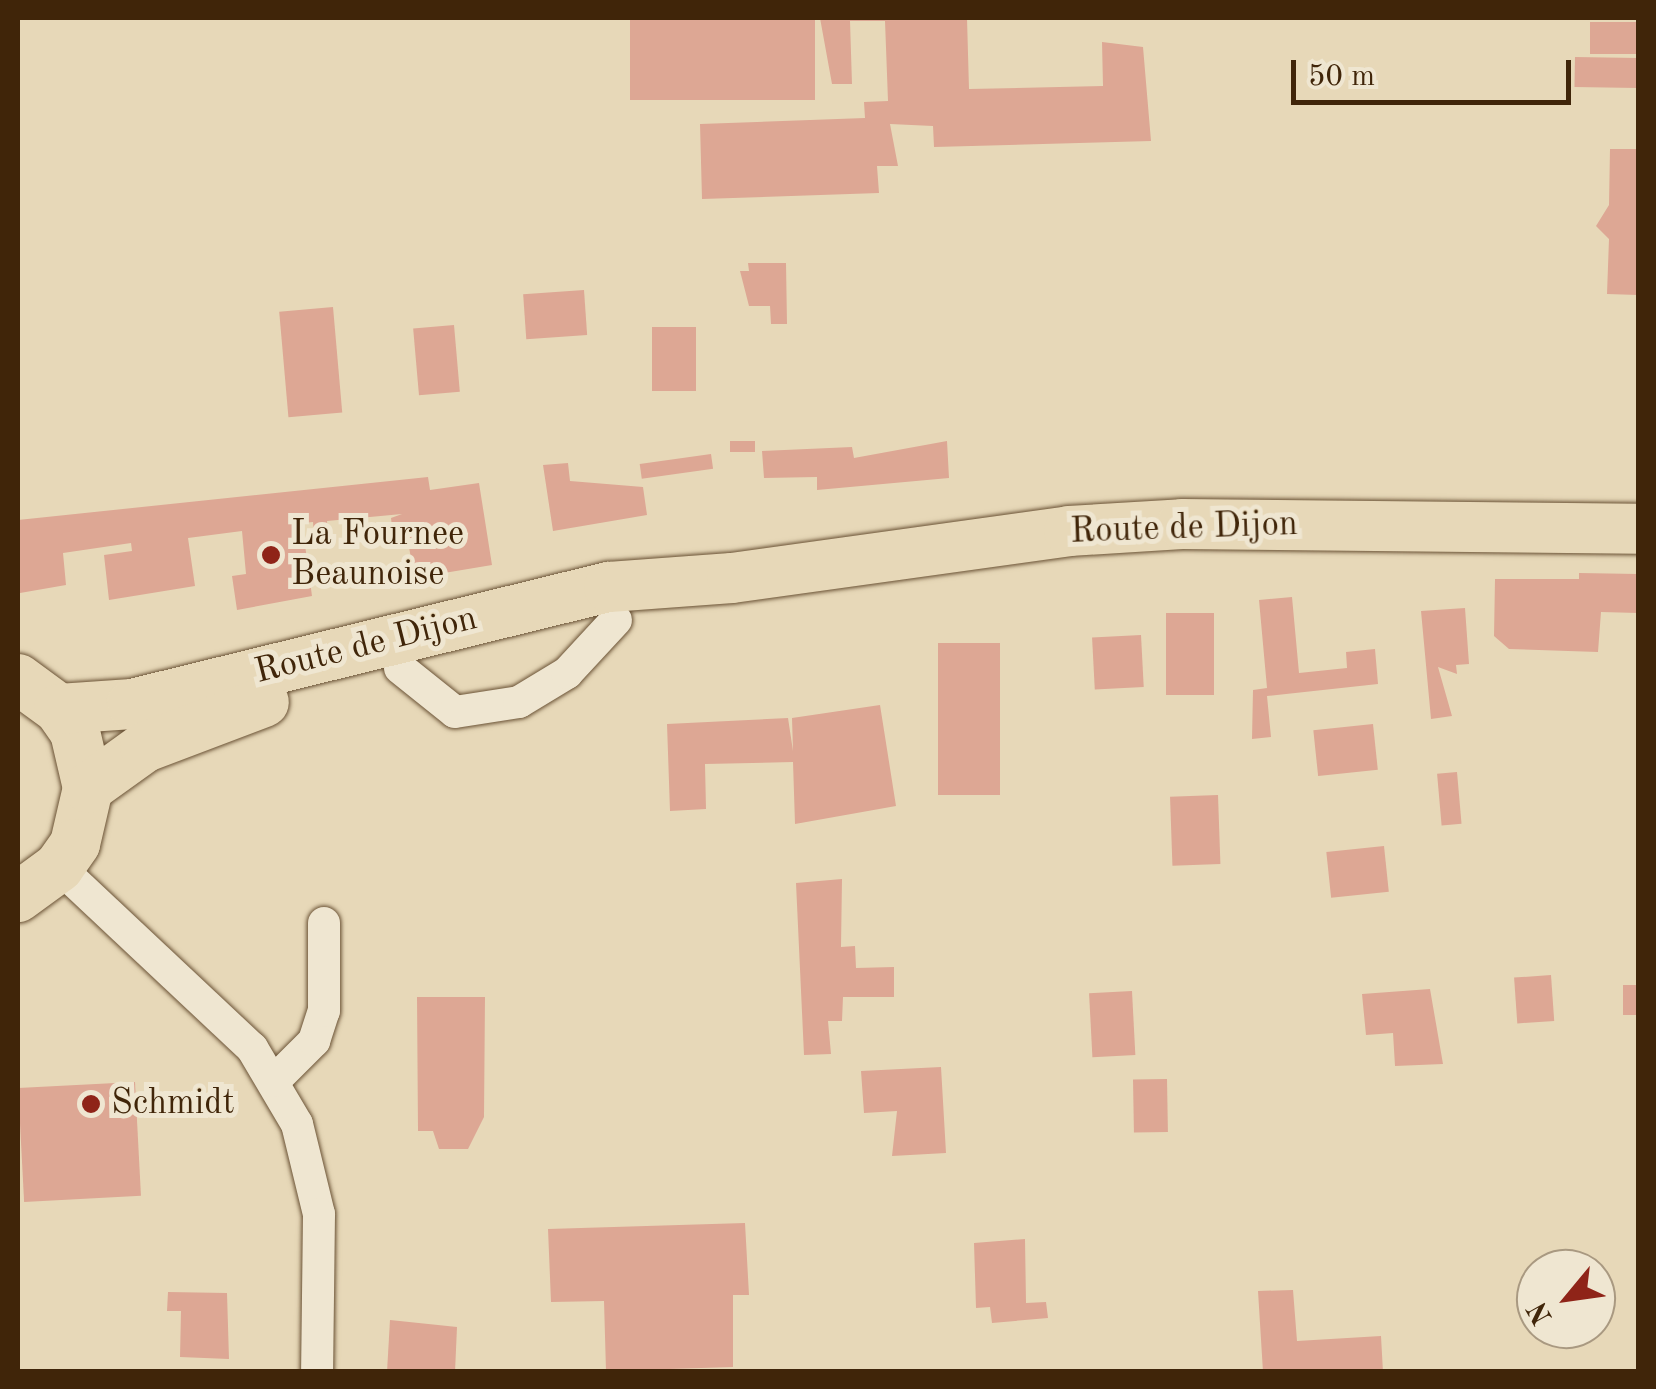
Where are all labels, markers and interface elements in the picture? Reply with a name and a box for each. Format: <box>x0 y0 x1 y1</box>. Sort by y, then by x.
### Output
scale bar <box>1296 40 1576 102</box>
text: 50 m <box>1308 62 1375 92</box>
street label: Route de Dijon <box>1070 504 1298 554</box>
place label: La Fournee Beaunoise <box>291 514 464 596</box>
marker: La Fournee Beaunoise <box>260 544 282 566</box>
street label: Route de Dijon <box>250 598 482 694</box>
place label: Schmidt <box>111 1083 235 1125</box>
marker: Schmidt <box>80 1093 102 1115</box>
north arrow <box>1516 1249 1616 1349</box>
text: N <box>1524 1296 1559 1329</box>

